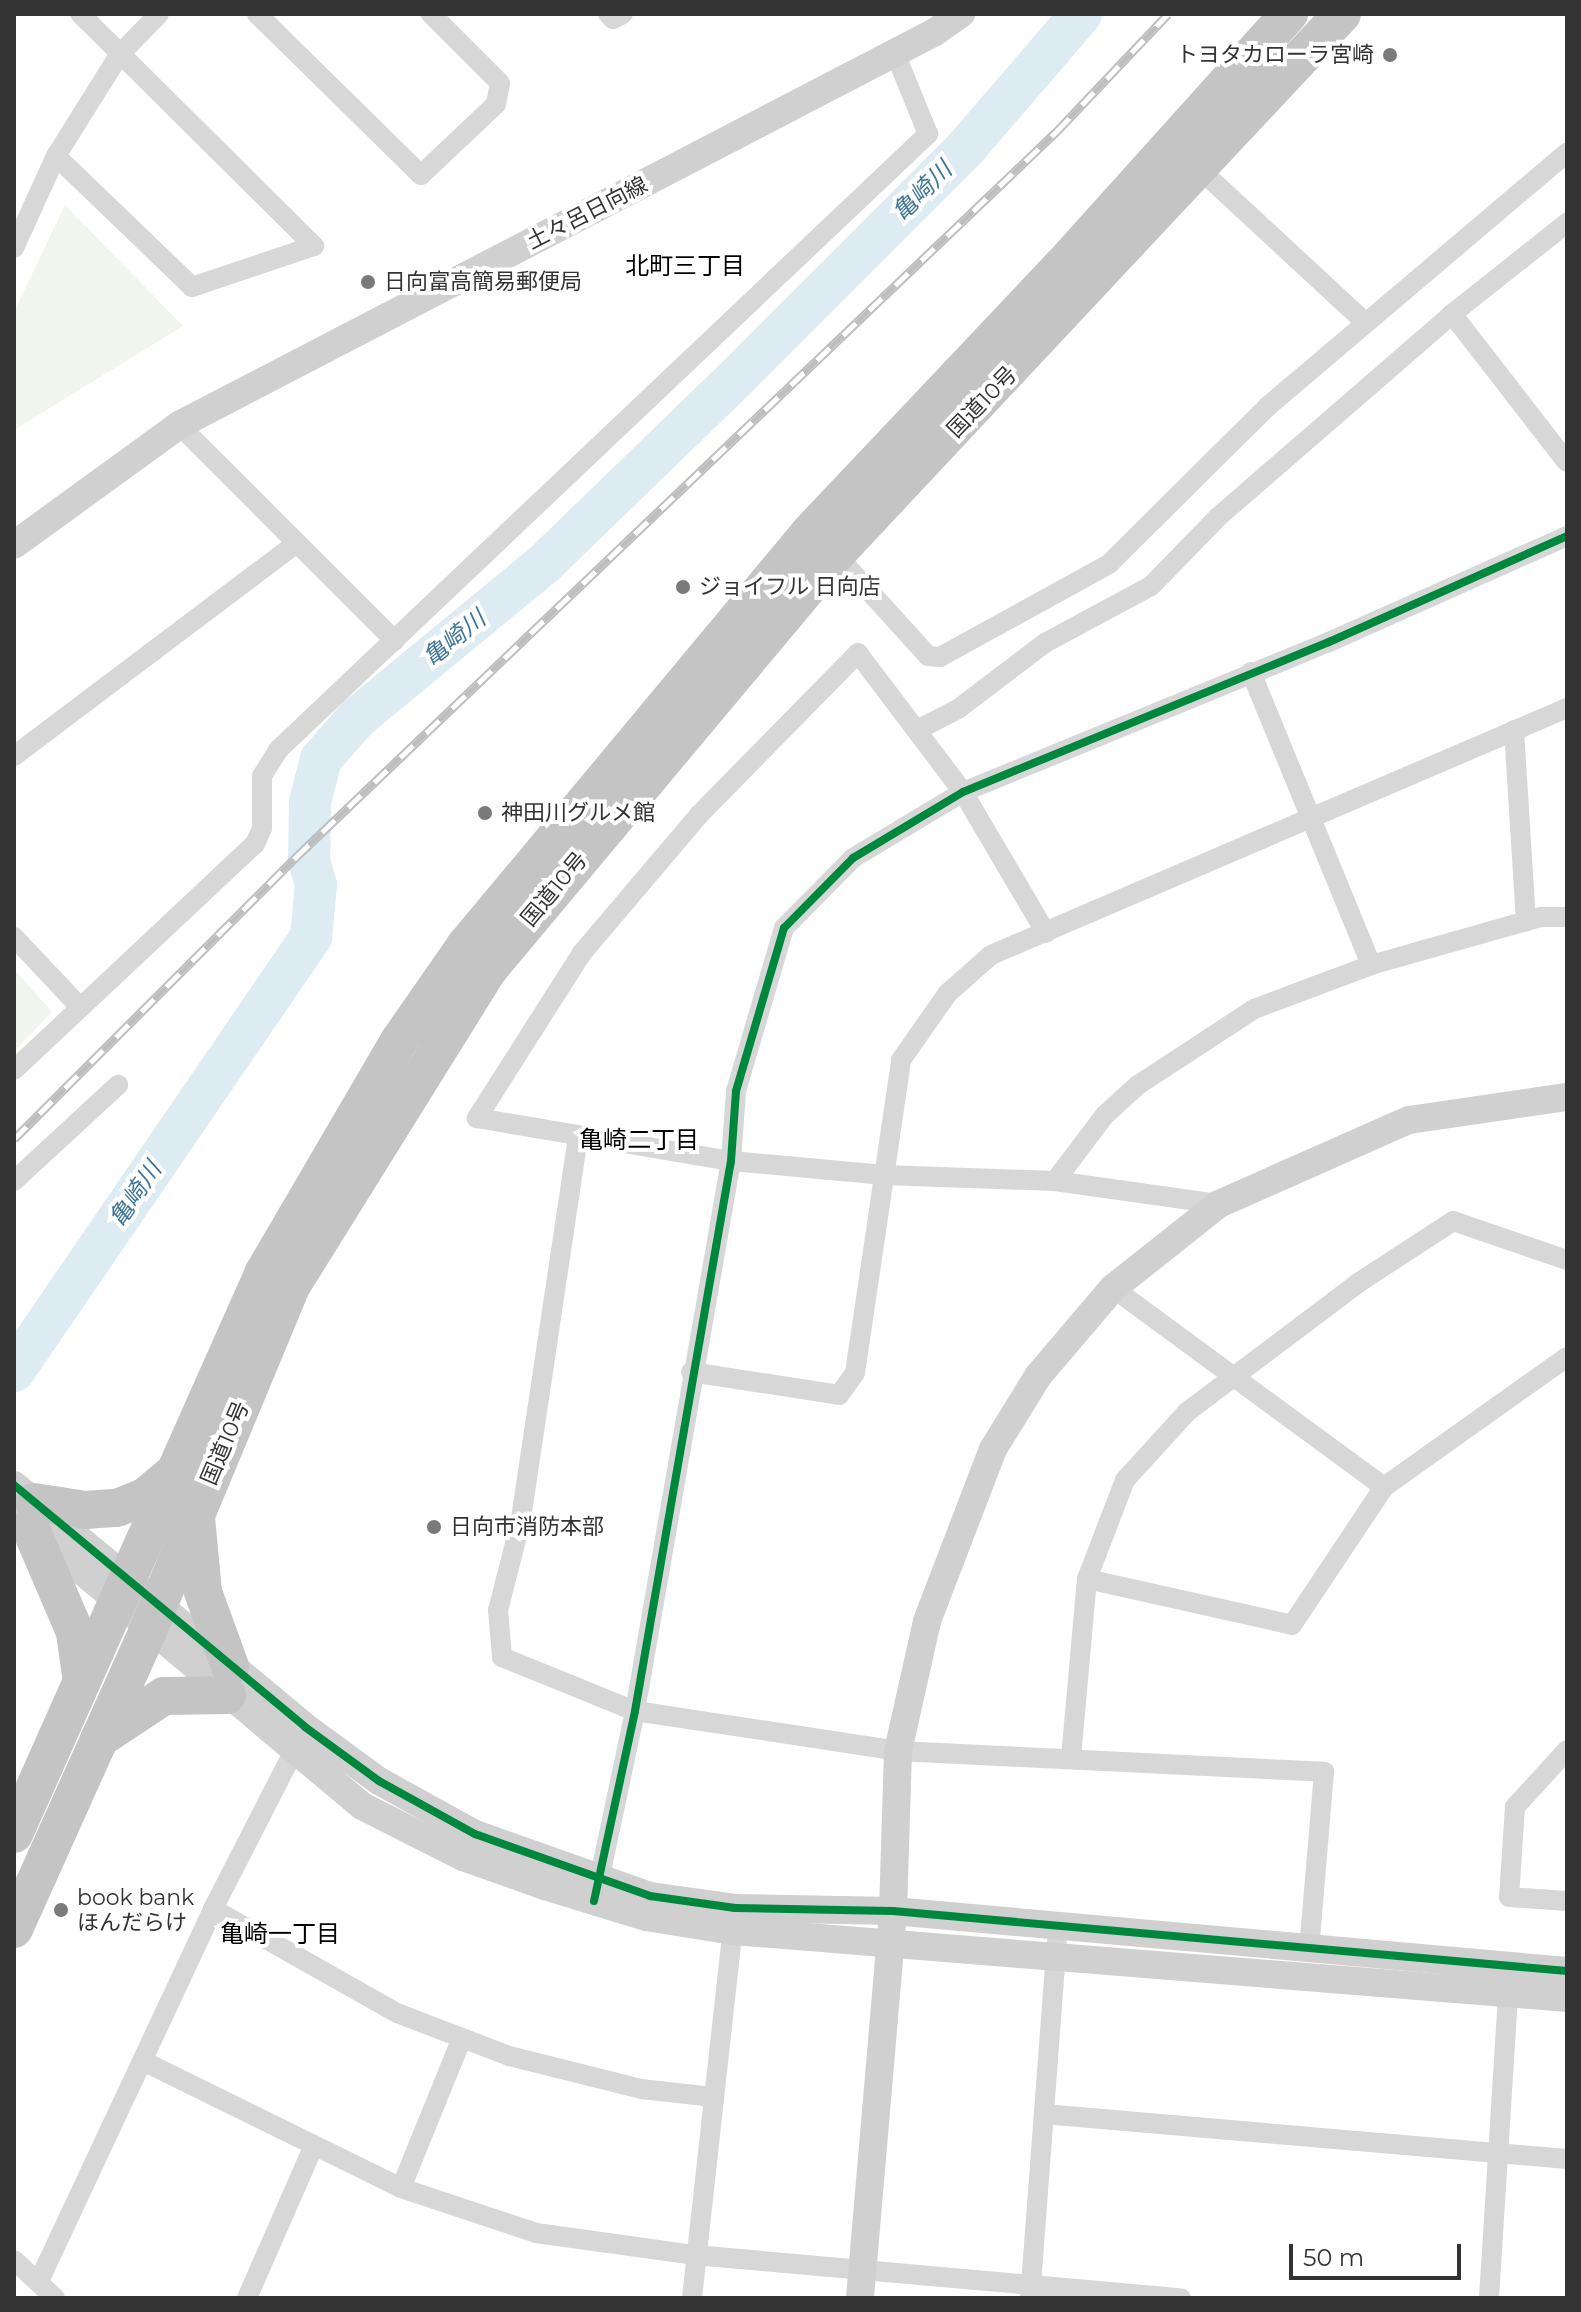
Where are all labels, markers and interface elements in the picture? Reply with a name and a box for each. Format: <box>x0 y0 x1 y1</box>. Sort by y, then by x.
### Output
place label: トヨタカローラ宮崎 <box>1176 42 1374 68</box>
marker: トヨタカローラ宮崎 <box>1381 46 1399 64</box>
water label: 亀崎川 <box>886 155 958 227</box>
street label: 土々呂日向線 <box>522 171 652 255</box>
district label: 北町三丁目 <box>625 252 745 280</box>
place label: 日向富高簡易郵便局 <box>384 269 582 295</box>
marker: 日向富高簡易郵便局 <box>359 273 377 291</box>
street label: 国道10号 <box>942 361 1022 443</box>
place label: ジョイフル 日向店 <box>699 574 881 600</box>
marker: ジョイフル 日向店 <box>674 578 692 596</box>
water label: 亀崎川 <box>417 604 491 672</box>
place label: 神田川グルメ館 <box>501 800 655 826</box>
marker: 神田川グルメ館 <box>476 804 494 822</box>
street label: 国道10号 <box>515 847 593 931</box>
district label: 亀崎二丁目 <box>579 1126 699 1154</box>
water label: 亀崎川 <box>103 1156 167 1232</box>
street label: 国道10号 <box>196 1397 254 1489</box>
place label: 日向市消防本部 <box>450 1514 604 1540</box>
marker: 日向市消防本部 <box>425 1518 443 1536</box>
place label: book bank ほんだらけ <box>77 1884 194 1936</box>
marker: book bank ほんだらけ <box>52 1901 70 1919</box>
district label: 亀崎一丁目 <box>220 1920 340 1948</box>
scale bar <box>1293 2228 1465 2278</box>
text: 50 m <box>1303 2243 1364 2272</box>

